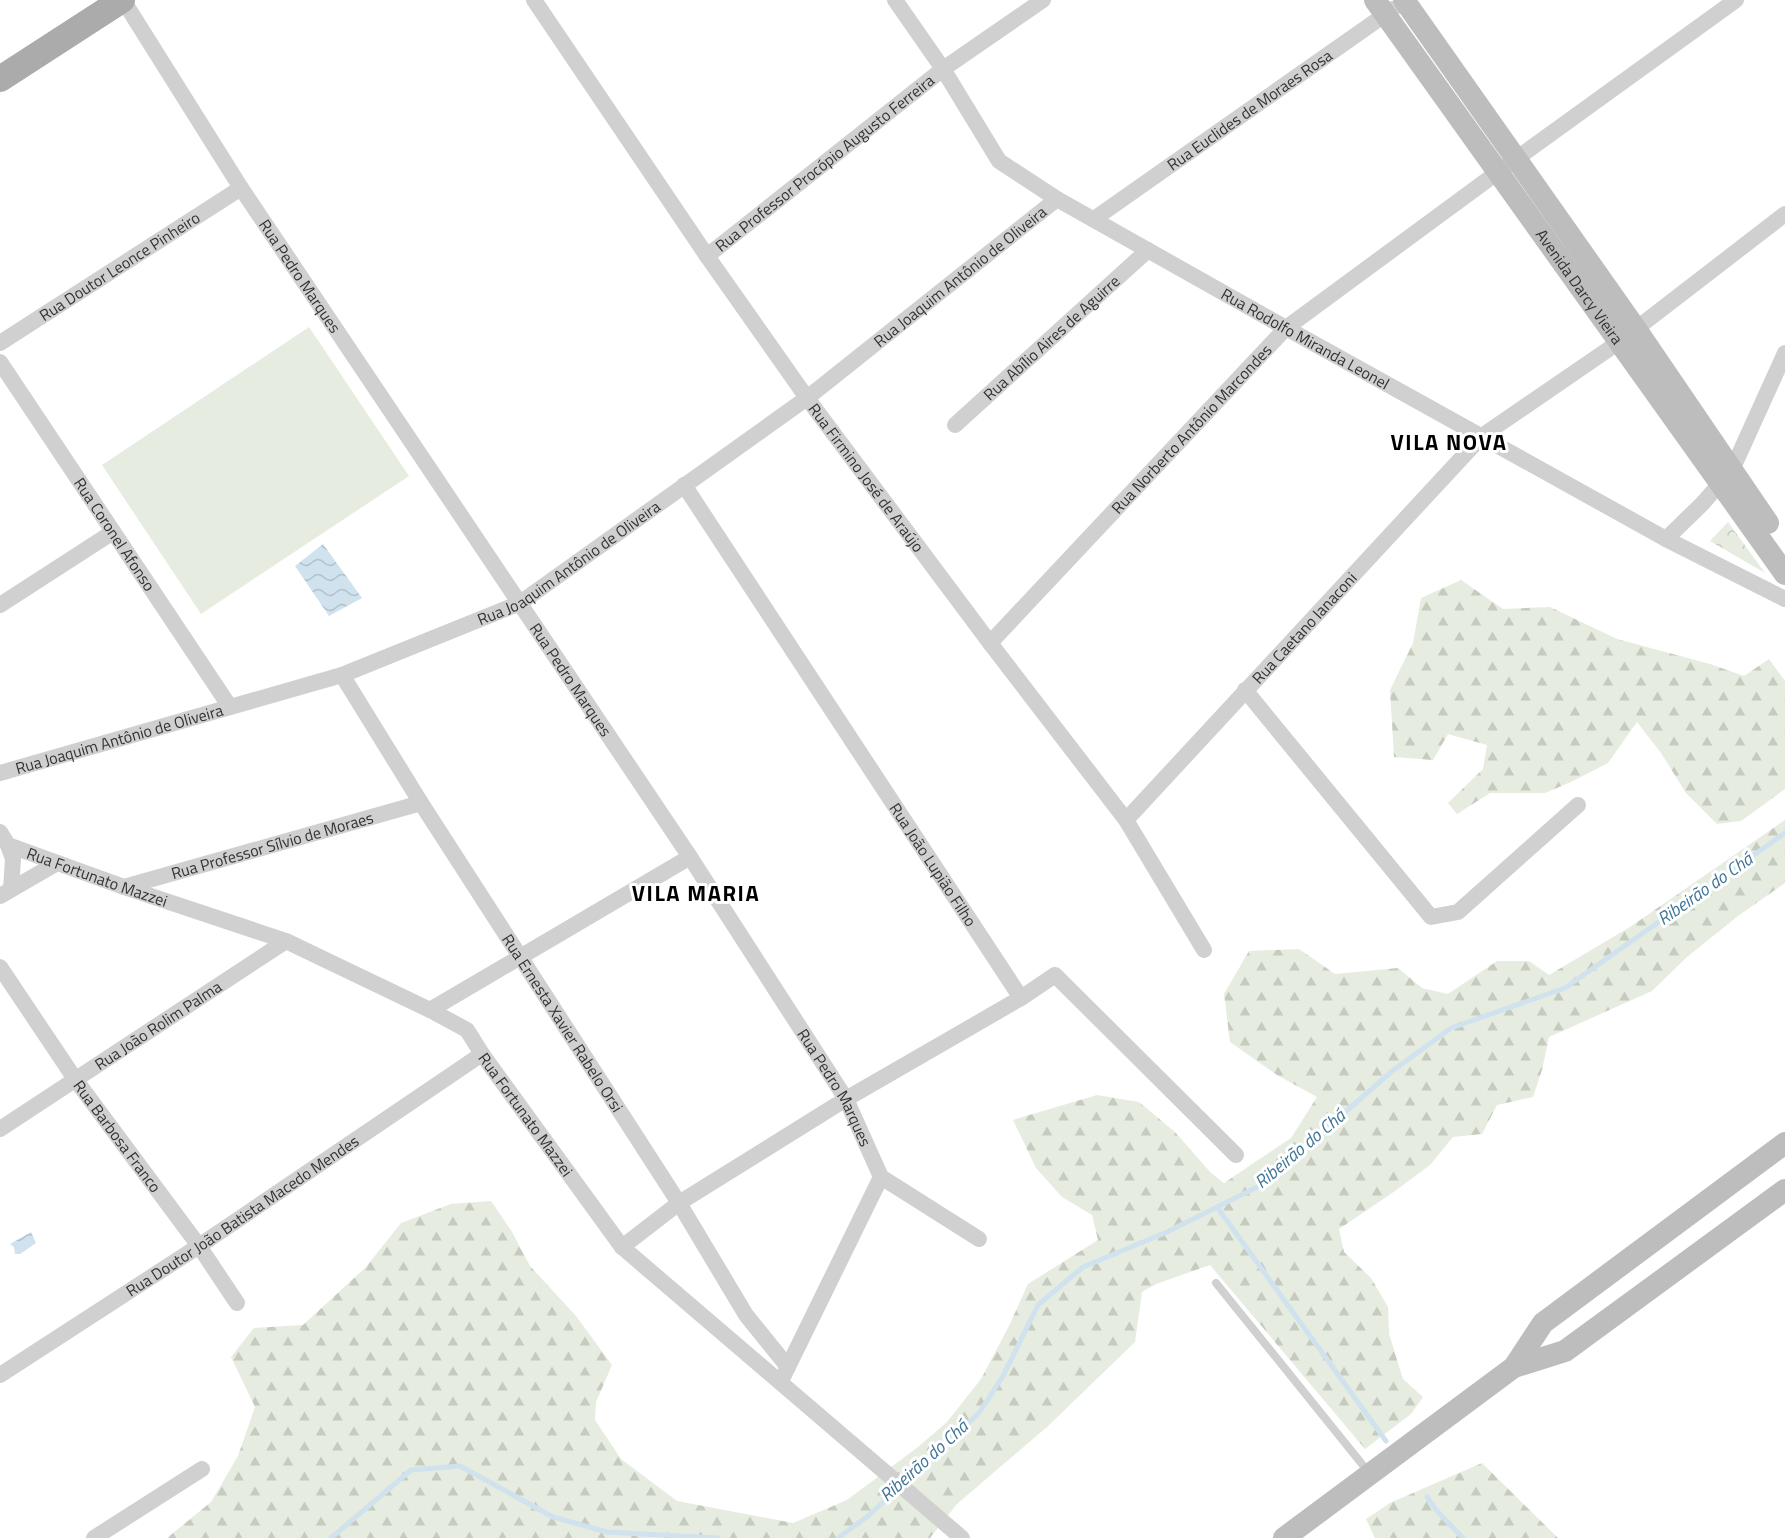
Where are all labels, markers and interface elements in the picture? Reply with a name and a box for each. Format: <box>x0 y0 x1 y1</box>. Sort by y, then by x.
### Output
street label: Rua Euclides de Moraes Rosa <box>1162 43 1337 176</box>
street label: Rua Professor Procópio Augusto Ferreira <box>710 68 939 257</box>
street label: Rua Joaquim Antônio de Oliveira <box>868 200 1052 353</box>
street label: Rua Doutor Leonce Pinheiro <box>34 205 205 327</box>
street label: Rua Pedro Marques <box>253 214 347 338</box>
street label: Avenida Darcy Vieira <box>1530 224 1629 349</box>
street label: Rua Abílio Aires de Aguirre <box>978 269 1125 406</box>
street label: Rua Rodolfo Miranda Leonel <box>1217 282 1394 395</box>
street label: Rua Norberto Antônio Marcondes <box>1105 338 1277 519</box>
street label: Rua Firmino José de Araújo <box>803 398 930 557</box>
district label: VILA NOVA <box>1391 425 1507 459</box>
street label: Rua Coronel Afonso <box>68 473 161 596</box>
street label: Rua Joaquim Antônio de Oliveira <box>473 495 665 631</box>
street label: Rua Caetano Ianaconi <box>1246 567 1362 689</box>
street label: Rua Pedro Marques <box>524 618 618 741</box>
street label: Rua Joaquim Antônio de Oliveira <box>12 698 226 780</box>
street label: Rua João Lupião Filho <box>884 798 983 931</box>
street label: Rua Professor Sílvio de Moraes <box>168 805 376 885</box>
street label: Rua Fortunato Mazzei <box>23 841 171 913</box>
water label: Ribeirão do Chá <box>1651 845 1760 932</box>
district label: VILA MARIA <box>632 876 760 910</box>
street label: Rua Ernesta Xavier Rabelo Orsi <box>496 929 629 1117</box>
street label: Rua João Rolim Palma <box>90 975 226 1076</box>
street label: Rua Pedro Marques <box>792 1024 878 1150</box>
street label: Rua Fortunato Mazzei <box>473 1047 579 1181</box>
street label: Rua Barbosa Franco <box>68 1075 167 1197</box>
water label: Ribeirão do Chá <box>1248 1101 1352 1195</box>
street label: Rua Doutor João Batista Macedo Mendes <box>121 1129 364 1302</box>
water label: Ribeirão do Chá <box>873 1412 975 1508</box>

